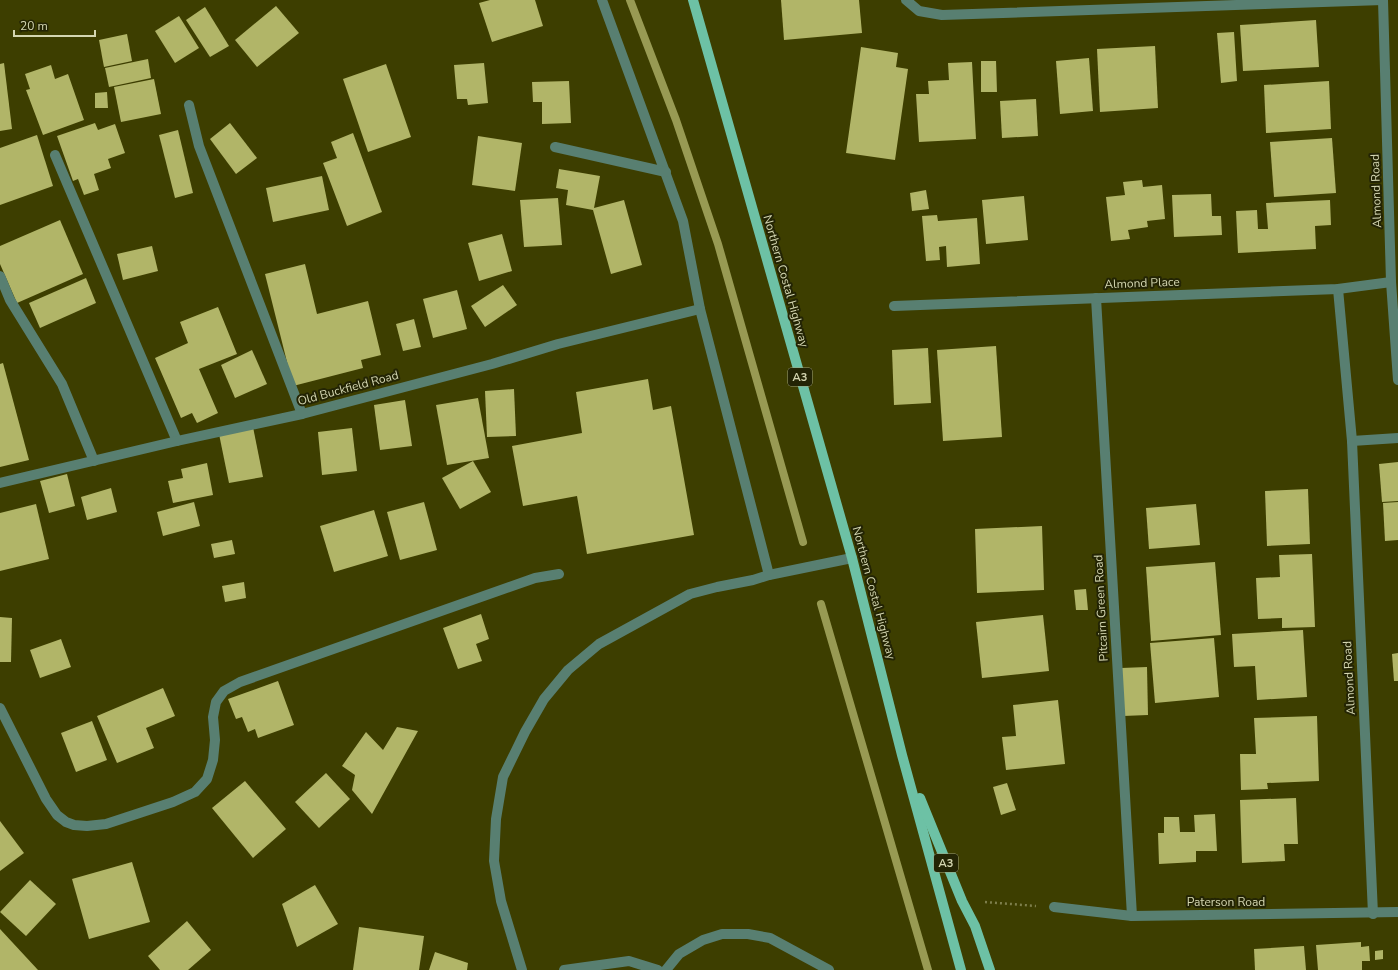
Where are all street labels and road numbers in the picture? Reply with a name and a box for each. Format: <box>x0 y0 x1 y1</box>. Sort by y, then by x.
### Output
street label: Almond Road <box>1367 154 1385 228</box>
street label: Northern Costal Highway <box>759 213 813 350</box>
street label: Almond Place <box>1104 274 1180 292</box>
street label: Old Buckfield Road <box>296 367 400 409</box>
road number: A3 <box>788 368 812 386</box>
street label: Northern Costal Highway <box>849 525 900 662</box>
street label: Pitcairn Green Road <box>1090 554 1112 662</box>
street label: Almond Road <box>1339 641 1359 715</box>
road number: A3 <box>934 854 958 872</box>
street label: Paterson Road <box>1187 894 1265 910</box>

